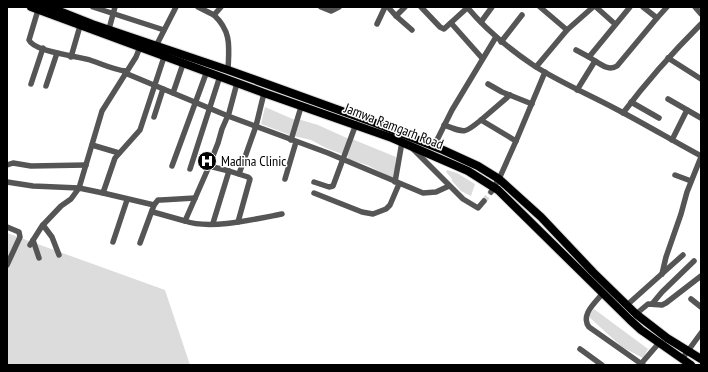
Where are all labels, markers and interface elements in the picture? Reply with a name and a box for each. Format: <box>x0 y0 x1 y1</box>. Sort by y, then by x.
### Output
street label: Jamwa Ramgarh Road <box>341 98 446 153</box>
hospital icon: Madina Clinic <box>196 150 218 172</box>
place label: Madina Clinic <box>221 152 286 170</box>

